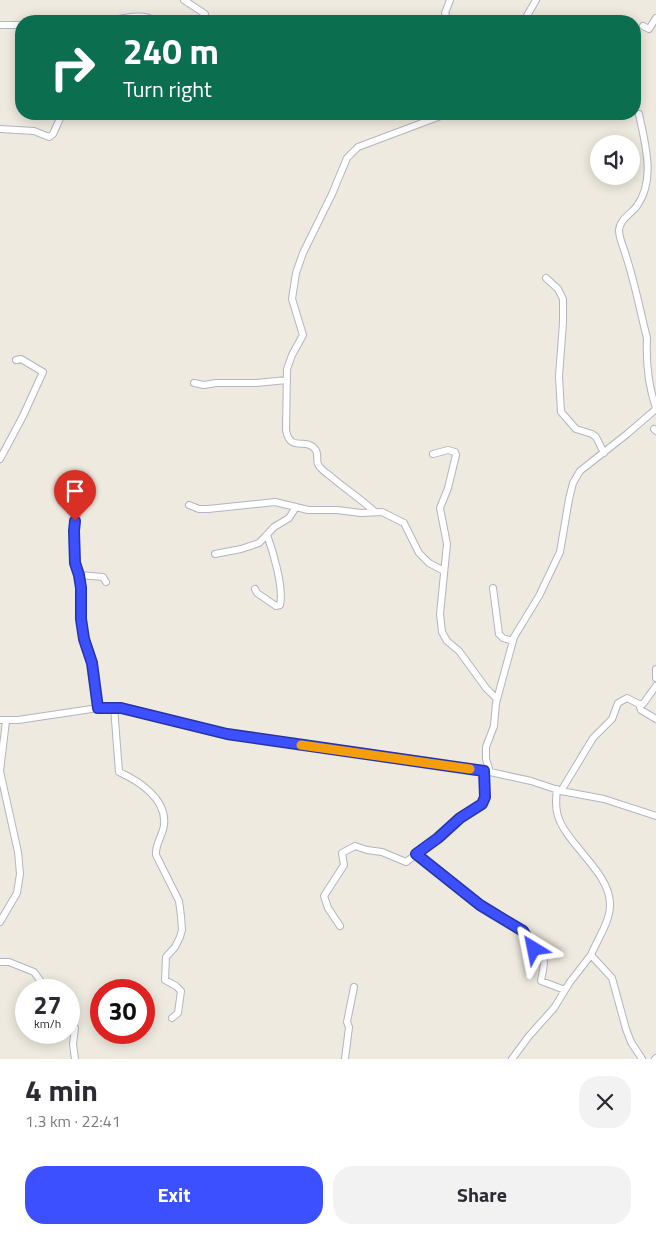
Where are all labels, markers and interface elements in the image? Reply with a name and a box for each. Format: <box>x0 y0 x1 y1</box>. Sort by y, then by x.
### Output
text: 240 m <box>123 24 219 78</box>
icon: right <box>40 35 105 100</box>
text: Turn right <box>123 72 212 106</box>
map controls <box>590 135 640 185</box>
button: sound <box>590 135 640 185</box>
pin <box>54 470 96 521</box>
icon: arrive <box>61 477 89 505</box>
position arrow <box>507 922 559 974</box>
speed limit sign: 30 <box>90 979 155 1044</box>
text: 27 <box>33 986 62 1024</box>
text: km/h <box>34 1014 61 1033</box>
text: 4 min <box>25 1067 98 1113</box>
button: close <box>579 1076 631 1128</box>
text: 1.3 km · 22:41 <box>25 1109 121 1133</box>
button: Exit <box>25 1166 323 1224</box>
button: Share <box>333 1166 631 1224</box>

